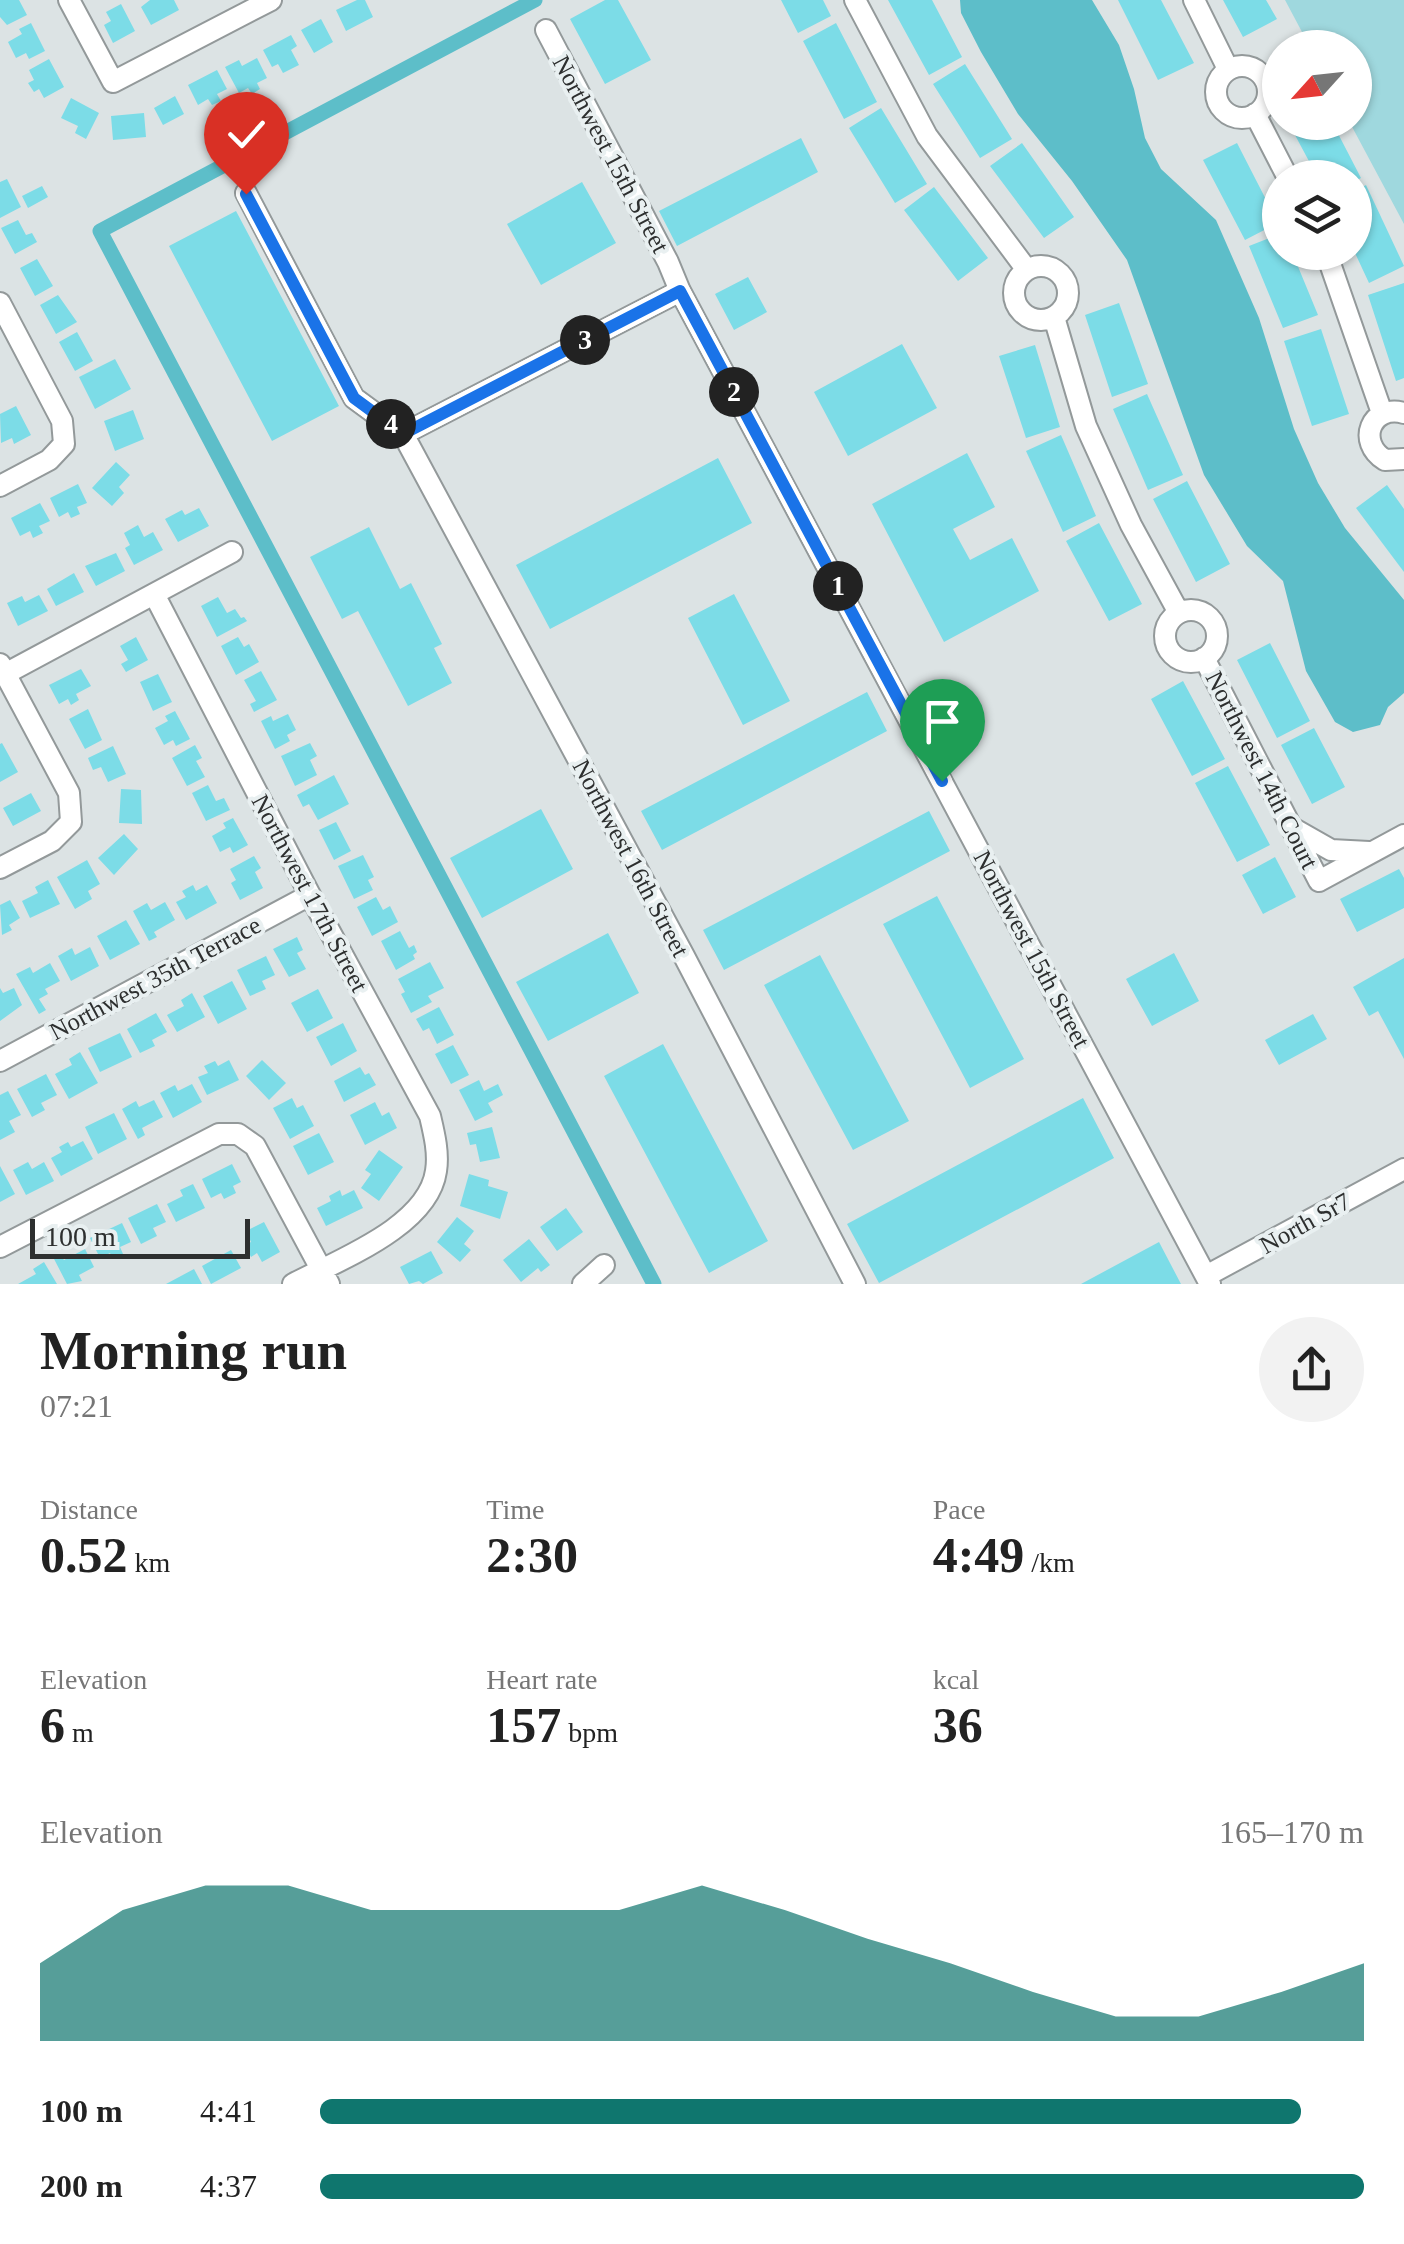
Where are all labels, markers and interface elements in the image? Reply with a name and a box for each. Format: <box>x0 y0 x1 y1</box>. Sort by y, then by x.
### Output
north arrow <box>1262 30 1372 140</box>
map controls <box>1262 30 1372 270</box>
street label: Northwest 15th Street <box>548 51 674 257</box>
pin <box>204 92 289 195</box>
icon: check <box>219 107 274 162</box>
button: layers <box>1262 160 1372 270</box>
pin: 3 <box>560 315 610 365</box>
text: 3 <box>578 324 592 355</box>
pin: 2 <box>709 367 759 417</box>
text: 2 <box>727 376 741 407</box>
pin: 4 <box>366 399 416 449</box>
text: 4 <box>384 408 398 439</box>
pin: 1 <box>813 561 863 611</box>
text: 1 <box>831 570 845 601</box>
street label: Northwest 14th Court <box>1200 667 1324 873</box>
pin <box>900 679 985 782</box>
icon: arrive <box>915 694 970 749</box>
street label: Northwest 16th Street <box>568 755 694 961</box>
street label: Northwest 17th Street <box>247 790 373 996</box>
street label: Northwest 15th Street <box>969 846 1095 1052</box>
street label: Northwest 35th Terrace <box>45 911 265 1045</box>
street label: North Sr7 <box>1255 1187 1355 1259</box>
scale bar <box>30 1214 250 1258</box>
text: 100 m <box>45 1221 116 1252</box>
button: share <box>1259 1317 1364 1422</box>
text: Morning run <box>40 1320 347 1381</box>
text: 07:21 <box>40 1388 113 1424</box>
text: Distance <box>40 1494 138 1525</box>
text: Time <box>486 1494 544 1525</box>
text: Pace <box>933 1494 986 1525</box>
text: 0.52 <box>40 1527 128 1583</box>
text: 2:30 <box>486 1527 578 1583</box>
text: 4:49 <box>933 1527 1024 1583</box>
text: km <box>128 1547 170 1578</box>
text: /km <box>1024 1547 1075 1578</box>
text: Elevation <box>40 1664 147 1695</box>
text: Heart rate <box>486 1664 597 1695</box>
text: kcal <box>933 1664 979 1695</box>
text: 6 <box>40 1697 65 1753</box>
text: 157 <box>486 1697 561 1753</box>
text: 36 <box>933 1697 983 1753</box>
text: m <box>65 1717 94 1748</box>
text: bpm <box>561 1717 618 1748</box>
text: Elevation <box>40 1814 163 1850</box>
text: 165–170 m <box>1219 1814 1364 1850</box>
text: 100 m <box>40 2093 123 2129</box>
text: 4:41 <box>200 2093 257 2129</box>
text: 200 m <box>40 2168 123 2204</box>
text: 4:37 <box>200 2168 257 2204</box>

